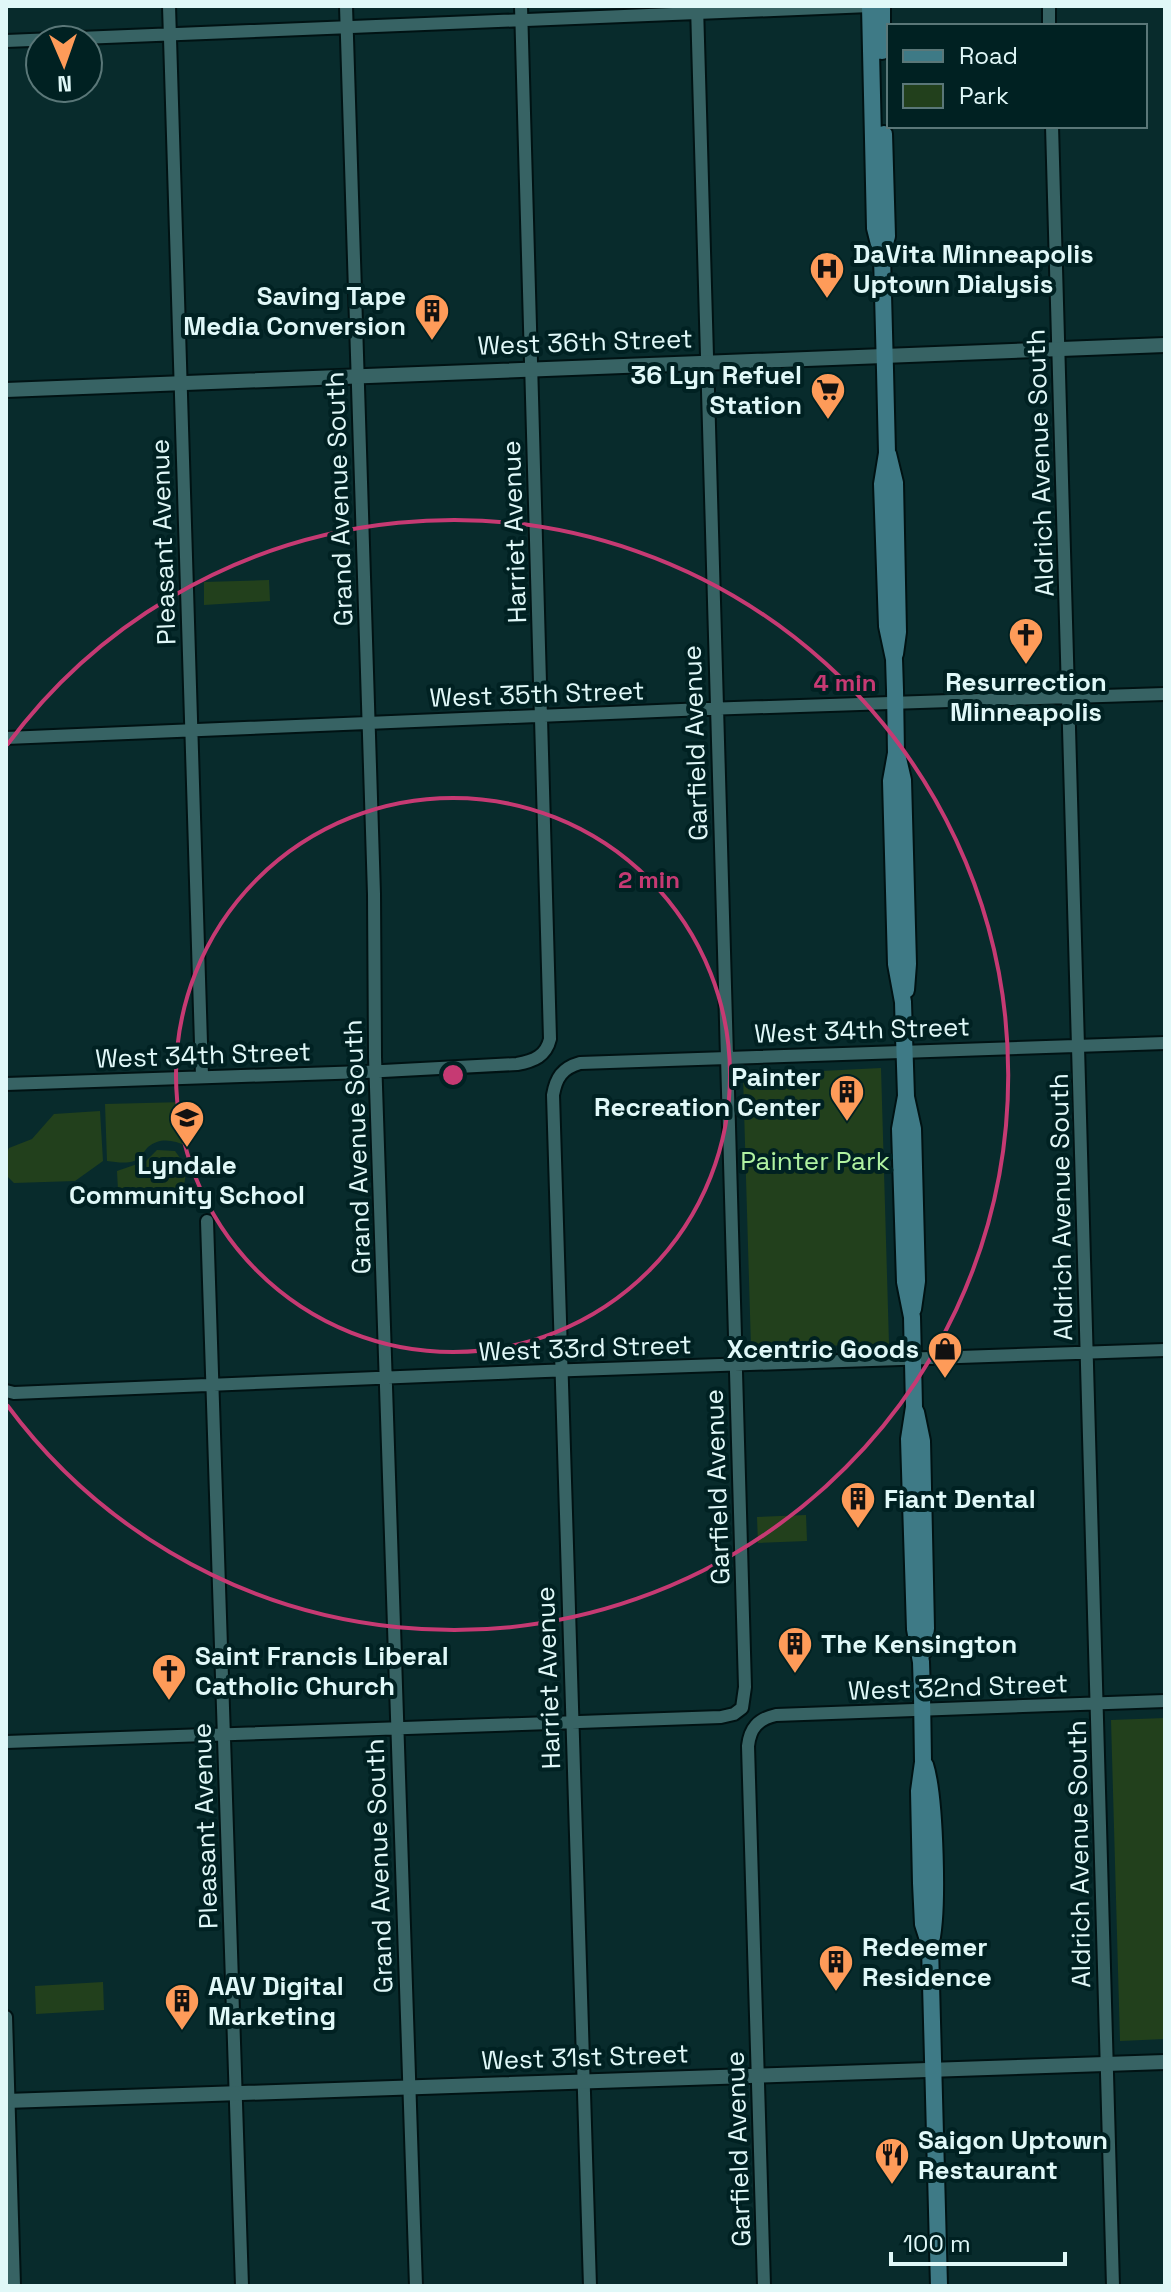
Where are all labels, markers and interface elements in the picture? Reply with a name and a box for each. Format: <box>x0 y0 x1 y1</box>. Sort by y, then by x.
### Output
north arrow <box>24 24 104 104</box>
legend <box>887 24 1147 128</box>
text: Road <box>959 40 1018 71</box>
text: N <box>57 70 73 98</box>
text: Park <box>959 80 1009 111</box>
place label: DaVita Minneapolis Uptown Dialysis <box>853 237 1094 301</box>
hospital icon: DaVita Minneapolis Uptown Dialysis <box>808 250 846 300</box>
place label: Saving Tape Media Conversion <box>183 279 406 343</box>
building icon: Saving Tape Media Conversion <box>413 292 451 342</box>
street label: West 36th Street <box>477 321 693 363</box>
street label: Aldrich Avenue South <box>1018 329 1062 597</box>
place label: 36 Lyn Refuel Station <box>631 358 802 422</box>
street label: Grand Avenue South <box>318 371 360 627</box>
supermarket icon: 36 Lyn Refuel Station <box>809 371 847 421</box>
street label: Pleasant Avenue <box>142 438 184 646</box>
street label: Harriet Avenue <box>494 440 534 624</box>
church icon: Resurrection Minneapolis <box>1007 616 1045 666</box>
street label: Garfield Avenue <box>675 645 715 841</box>
place label: Resurrection Minneapolis <box>945 665 1107 729</box>
text: 4 min <box>813 667 877 698</box>
street label: West 35th Street <box>429 673 645 715</box>
text: 2 min <box>618 864 680 895</box>
street label: West 34th Street <box>754 1009 970 1051</box>
street label: Grand Avenue South <box>336 1019 378 1275</box>
street label: West 34th Street <box>95 1034 311 1076</box>
place label: Painter Recreation Center <box>594 1060 821 1124</box>
centre of rings <box>439 1061 467 1089</box>
building icon: Painter Recreation Center <box>828 1073 866 1123</box>
street label: Aldrich Avenue South <box>1042 1073 1080 1341</box>
school or university icon: Lyndale Community School <box>168 1099 206 1149</box>
park label: Painter Park <box>740 1144 890 1178</box>
place label: Lyndale Community School <box>69 1148 305 1212</box>
street label: West 33rd Street <box>478 1327 692 1369</box>
shop icon: Xcentric Goods <box>926 1330 964 1380</box>
place label: Xcentric Goods <box>727 1332 919 1366</box>
street label: Garfield Avenue <box>697 1389 737 1585</box>
building icon: Fiant Dental <box>839 1480 877 1530</box>
place label: Fiant Dental <box>884 1482 1036 1516</box>
street label: Harriet Avenue <box>528 1586 568 1770</box>
building icon: The Kensington <box>776 1625 814 1675</box>
place label: The Kensington <box>821 1627 1017 1661</box>
place label: Saint Francis Liberal Catholic Church <box>195 1639 449 1703</box>
church icon: Saint Francis Liberal Catholic Church <box>150 1652 188 1702</box>
street label: West 32nd Street <box>847 1666 1069 1708</box>
street label: Aldrich Avenue South <box>1060 1720 1098 1988</box>
street label: Pleasant Avenue <box>184 1722 226 1930</box>
street label: Grand Avenue South <box>358 1738 400 1994</box>
place label: Redeemer Residence <box>862 1930 992 1994</box>
building icon: Redeemer Residence <box>817 1943 855 1993</box>
place label: AAV Digital Marketing <box>208 1969 344 2033</box>
building icon: AAV Digital Marketing <box>163 1982 201 2032</box>
street label: West 31st Street <box>481 2036 689 2078</box>
street label: Garfield Avenue <box>718 2051 758 2247</box>
place label: Saigon Uptown Restaurant <box>918 2123 1108 2187</box>
restaurant icon: Saigon Uptown Restaurant <box>873 2136 911 2186</box>
scale bar <box>891 2216 1065 2266</box>
text: 100 m <box>903 2228 971 2259</box>

